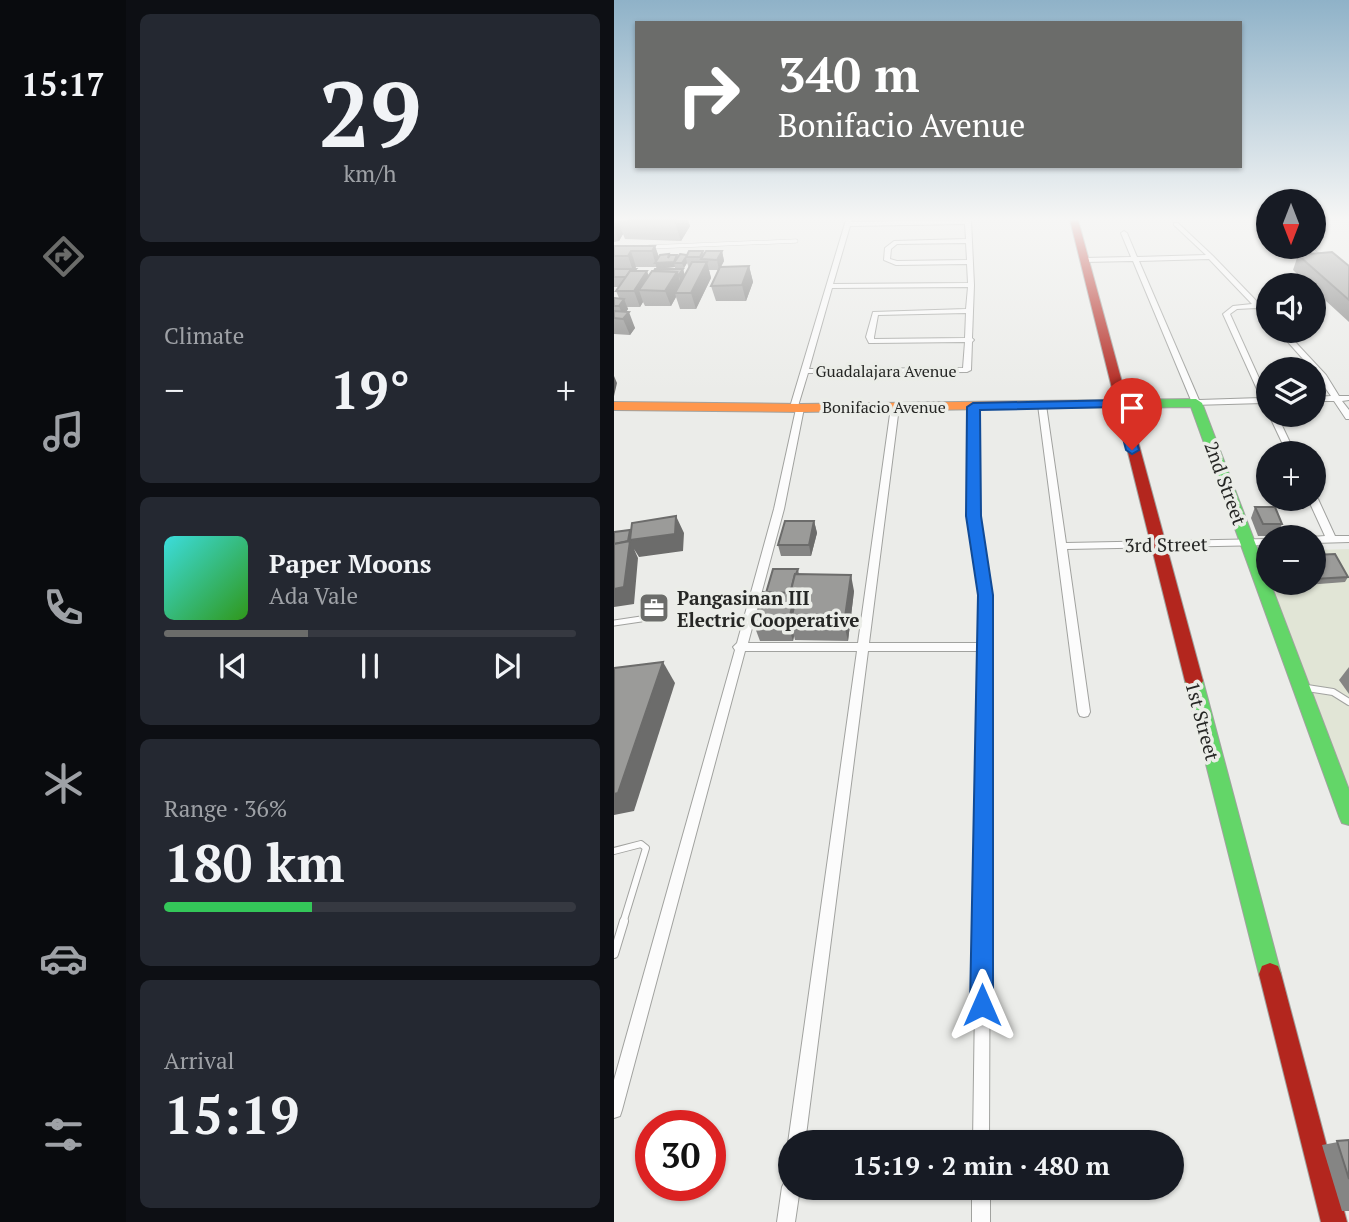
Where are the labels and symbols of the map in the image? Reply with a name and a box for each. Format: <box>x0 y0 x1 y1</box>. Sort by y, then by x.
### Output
north arrow <box>1256 189 1326 259</box>
street label: Guadalajara Avenue <box>815 360 957 382</box>
pin <box>1102 378 1162 450</box>
street label: Bonifacio Avenue <box>822 396 946 418</box>
street label: 2nd Street <box>1199 438 1253 528</box>
street label: 3rd Street <box>1124 531 1208 557</box>
place label: Pangasinan III Electric Cooperative <box>677 585 860 632</box>
office icon: Pangasinan III Electric Cooperative <box>637 591 671 625</box>
street label: 1st Street <box>1180 679 1226 763</box>
position arrow <box>945 968 1019 1042</box>
speed limit sign: 30 <box>635 1110 726 1201</box>

